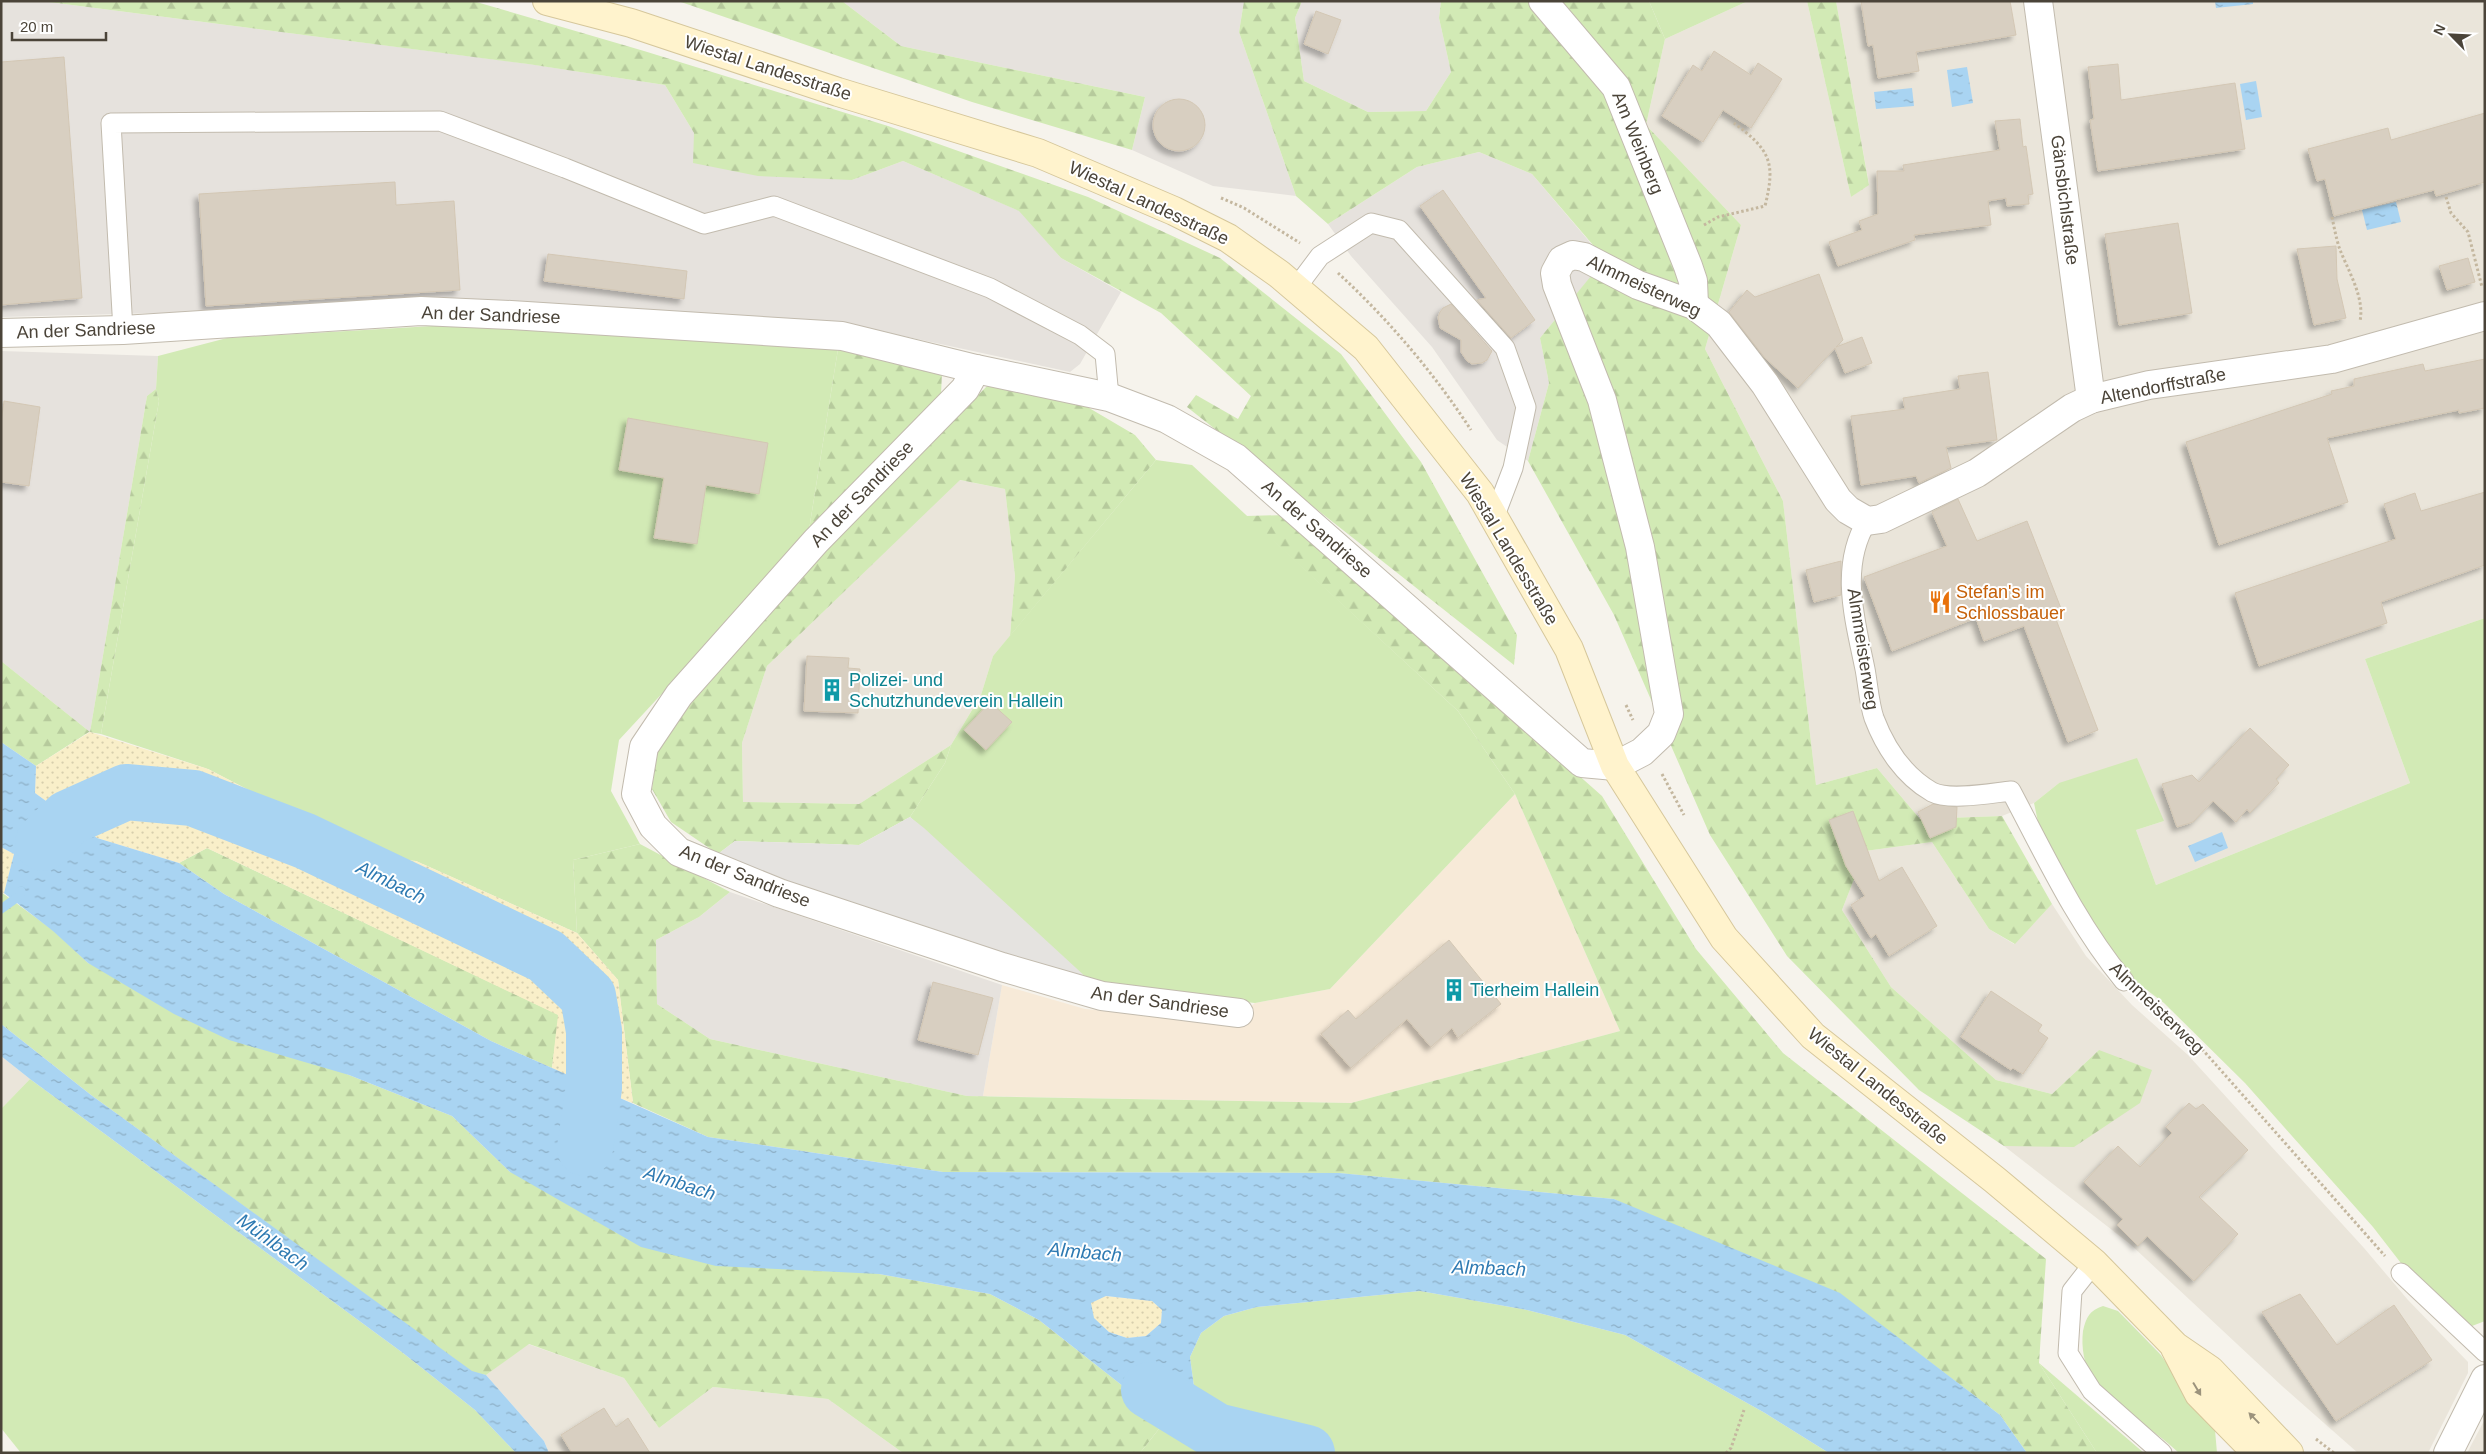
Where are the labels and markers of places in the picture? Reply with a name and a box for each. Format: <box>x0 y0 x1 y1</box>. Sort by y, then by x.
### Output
place label: Stefan's im Schlossbauer <box>1956 582 2065 623</box>
restaurant icon: Stefan's im Schlossbauer <box>1927 589 1953 615</box>
place label: Polizei- und Schutzhundeverein Hallein <box>849 670 1063 711</box>
building icon: Polizei- und Schutzhundeverein Hallein <box>819 677 845 703</box>
building icon: Tierheim Hallein <box>1441 977 1467 1003</box>
place label: Tierheim Hallein <box>1470 980 1599 1000</box>

